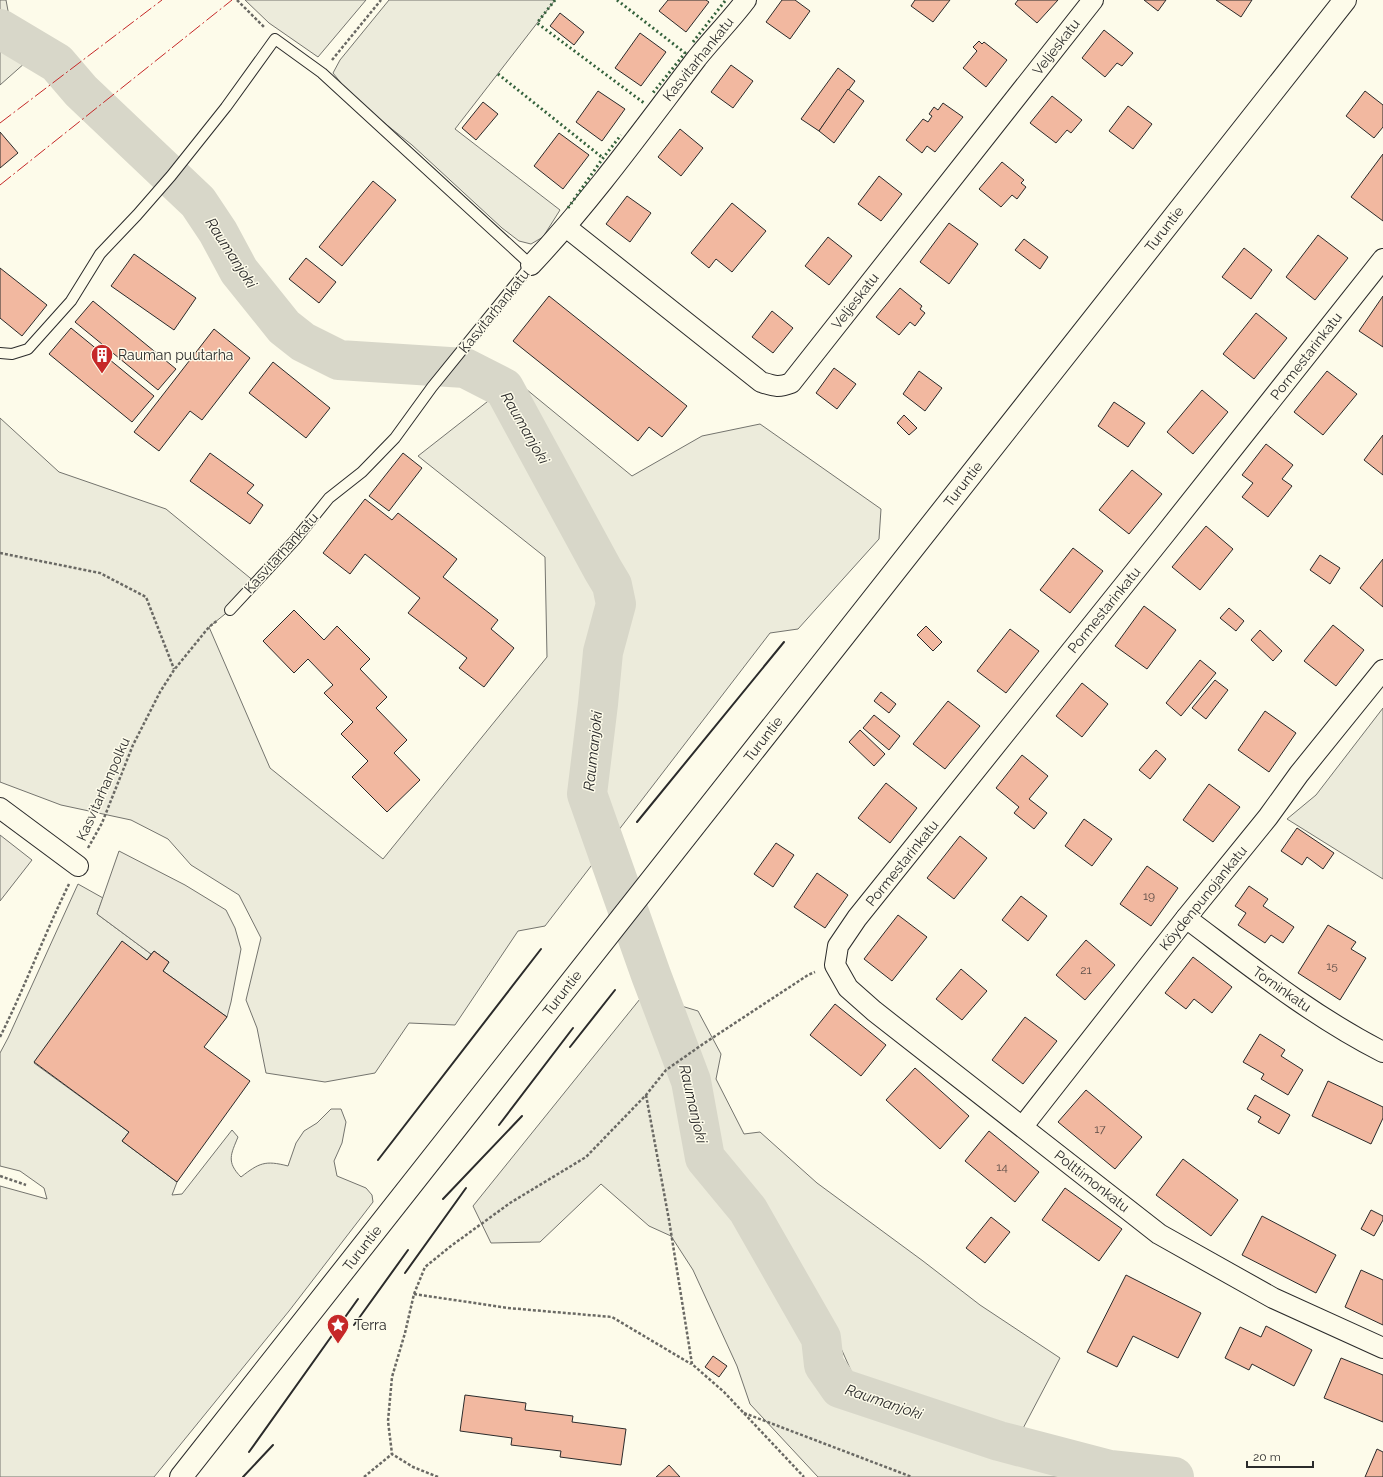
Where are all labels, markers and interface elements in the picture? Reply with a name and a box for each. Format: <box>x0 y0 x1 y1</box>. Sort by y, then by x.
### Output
street label: Kasvitarhankatu <box>659 14 737 104</box>
street label: Veljeskatu <box>1029 16 1083 78</box>
street label: Turuntie <box>1141 203 1187 255</box>
water label: Raumanjoki <box>202 214 261 292</box>
street label: Kasvitarhankatu <box>455 266 533 356</box>
street label: Veljeskatu <box>828 270 882 332</box>
street label: Pormestarinkatu <box>1267 309 1345 403</box>
building icon: Rauman puutarha <box>89 342 115 375</box>
place label: Rauman puutarha <box>118 347 234 363</box>
water label: Raumanjoki <box>497 389 553 468</box>
street label: Turuntie <box>940 458 986 510</box>
street label: Kasvitarhankatu <box>241 509 321 597</box>
street label: Pormestarinkatu <box>1064 564 1144 656</box>
water label: Raumanjoki <box>580 709 606 792</box>
street label: Turuntie <box>740 713 786 765</box>
street label: Kasvitarhanpolku <box>73 735 133 843</box>
street label: Pormestarinkatu <box>862 817 942 909</box>
street label: Köydenpunojankatu <box>1156 843 1250 953</box>
house number: 19 <box>1143 889 1155 903</box>
house number: 15 <box>1326 959 1338 973</box>
house number: 21 <box>1080 963 1092 977</box>
street label: Torninkatu <box>1250 963 1314 1015</box>
street label: Turuntie <box>539 967 585 1019</box>
water label: Raumanjoki <box>675 1063 711 1146</box>
house number: 17 <box>1094 1122 1106 1136</box>
street label: Polttimonkatu <box>1051 1147 1133 1215</box>
house number: 14 <box>996 1160 1008 1174</box>
street label: Turuntie <box>339 1222 385 1274</box>
place icon: Terra <box>325 1312 351 1345</box>
place label: Terra <box>354 1317 387 1333</box>
water label: Raumanjoki <box>843 1380 926 1424</box>
scale bar <box>1247 1443 1313 1469</box>
text: 20 m <box>1253 1450 1281 1464</box>

